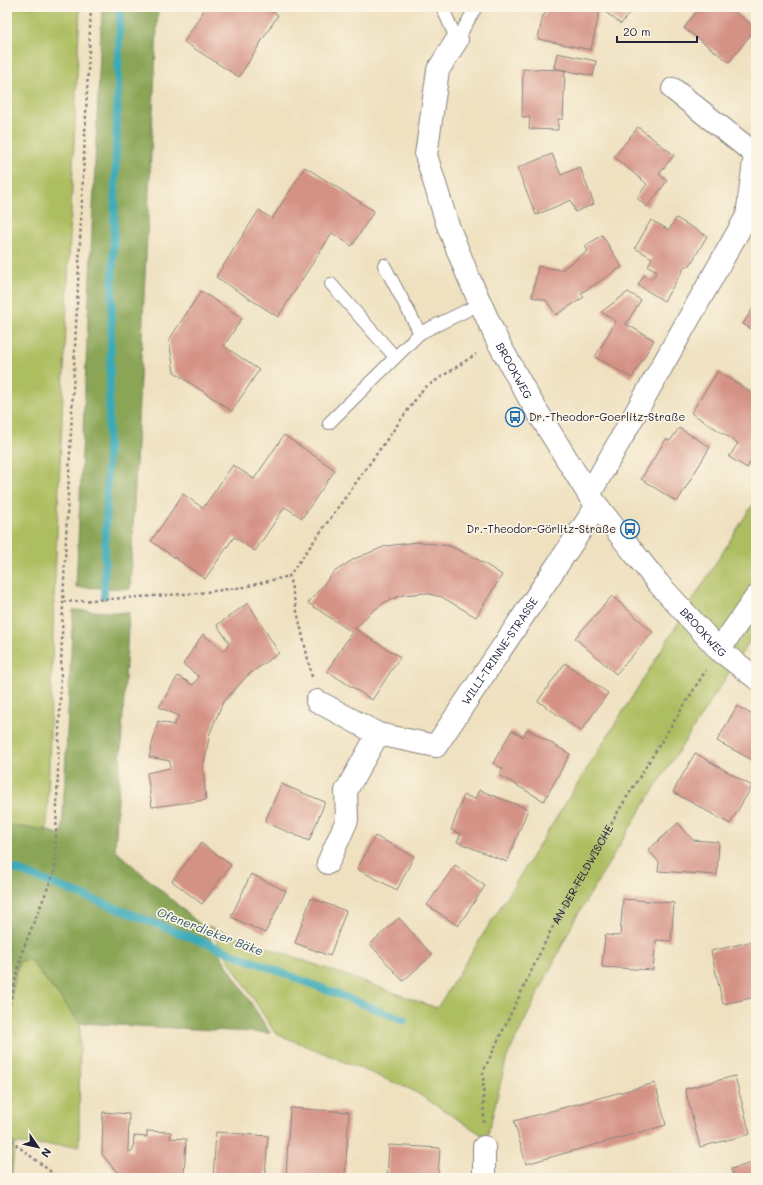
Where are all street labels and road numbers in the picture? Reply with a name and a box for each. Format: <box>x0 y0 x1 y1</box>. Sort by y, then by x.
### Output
street label: BROOKWEG <box>493 340 536 401</box>
street label: WILLI-TRINNE-STRASSE <box>458 594 541 707</box>
street label: BROOKWEG <box>677 604 730 660</box>
street label: AN DER FELDWISCHE <box>548 822 616 927</box>

